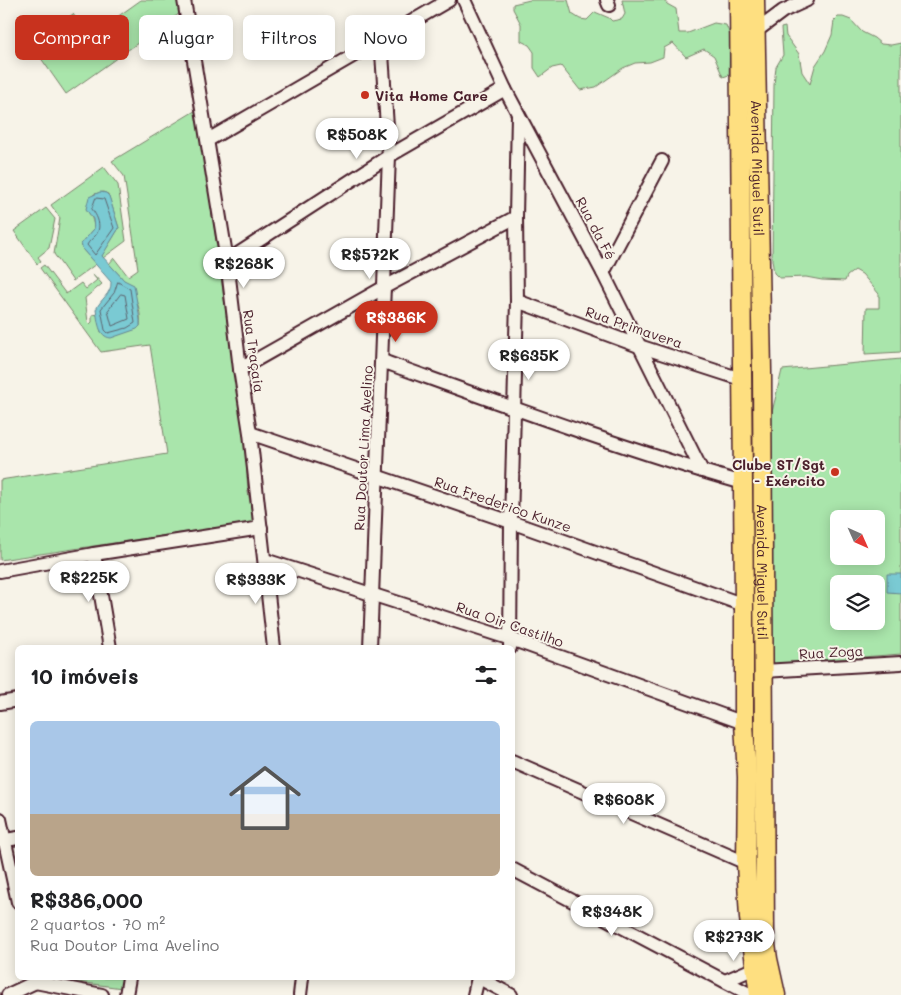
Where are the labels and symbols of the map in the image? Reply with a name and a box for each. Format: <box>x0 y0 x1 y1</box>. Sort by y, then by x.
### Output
place label: Vita Home Care <box>375 86 488 105</box>
marker: Vita Home Care <box>359 89 371 101</box>
street label: Avenida Miguel Sutil <box>747 100 769 236</box>
pin: R$508K <box>316 118 398 160</box>
street label: Rua da Fé <box>572 193 620 263</box>
pin: R$572K <box>329 238 411 280</box>
pin: R$268K <box>203 246 285 289</box>
pin: R$386K <box>355 300 437 343</box>
street label: Rua Primavera <box>583 302 685 352</box>
street label: Rua Traçaia <box>239 308 269 394</box>
pin: R$635K <box>488 338 570 381</box>
street label: Rua Doutor Lima Avelino <box>349 365 377 531</box>
place label: Clube ST/Sgt - Exército <box>732 455 825 490</box>
marker: Clube ST/Sgt - Exército <box>829 466 841 478</box>
street label: Rua Frederico Kunze <box>432 472 574 536</box>
street label: Avenida Miguel Sutil <box>753 504 773 640</box>
north arrow <box>830 510 885 565</box>
pin: R$225K <box>48 560 130 603</box>
pin: R$333K <box>215 562 297 605</box>
street label: Rua Oir Castilho <box>454 597 566 651</box>
street label: Rua Zoga <box>798 641 864 663</box>
pin: R$608K <box>583 782 665 825</box>
pin: R$348K <box>571 894 653 937</box>
pin: R$273K <box>693 920 775 962</box>

